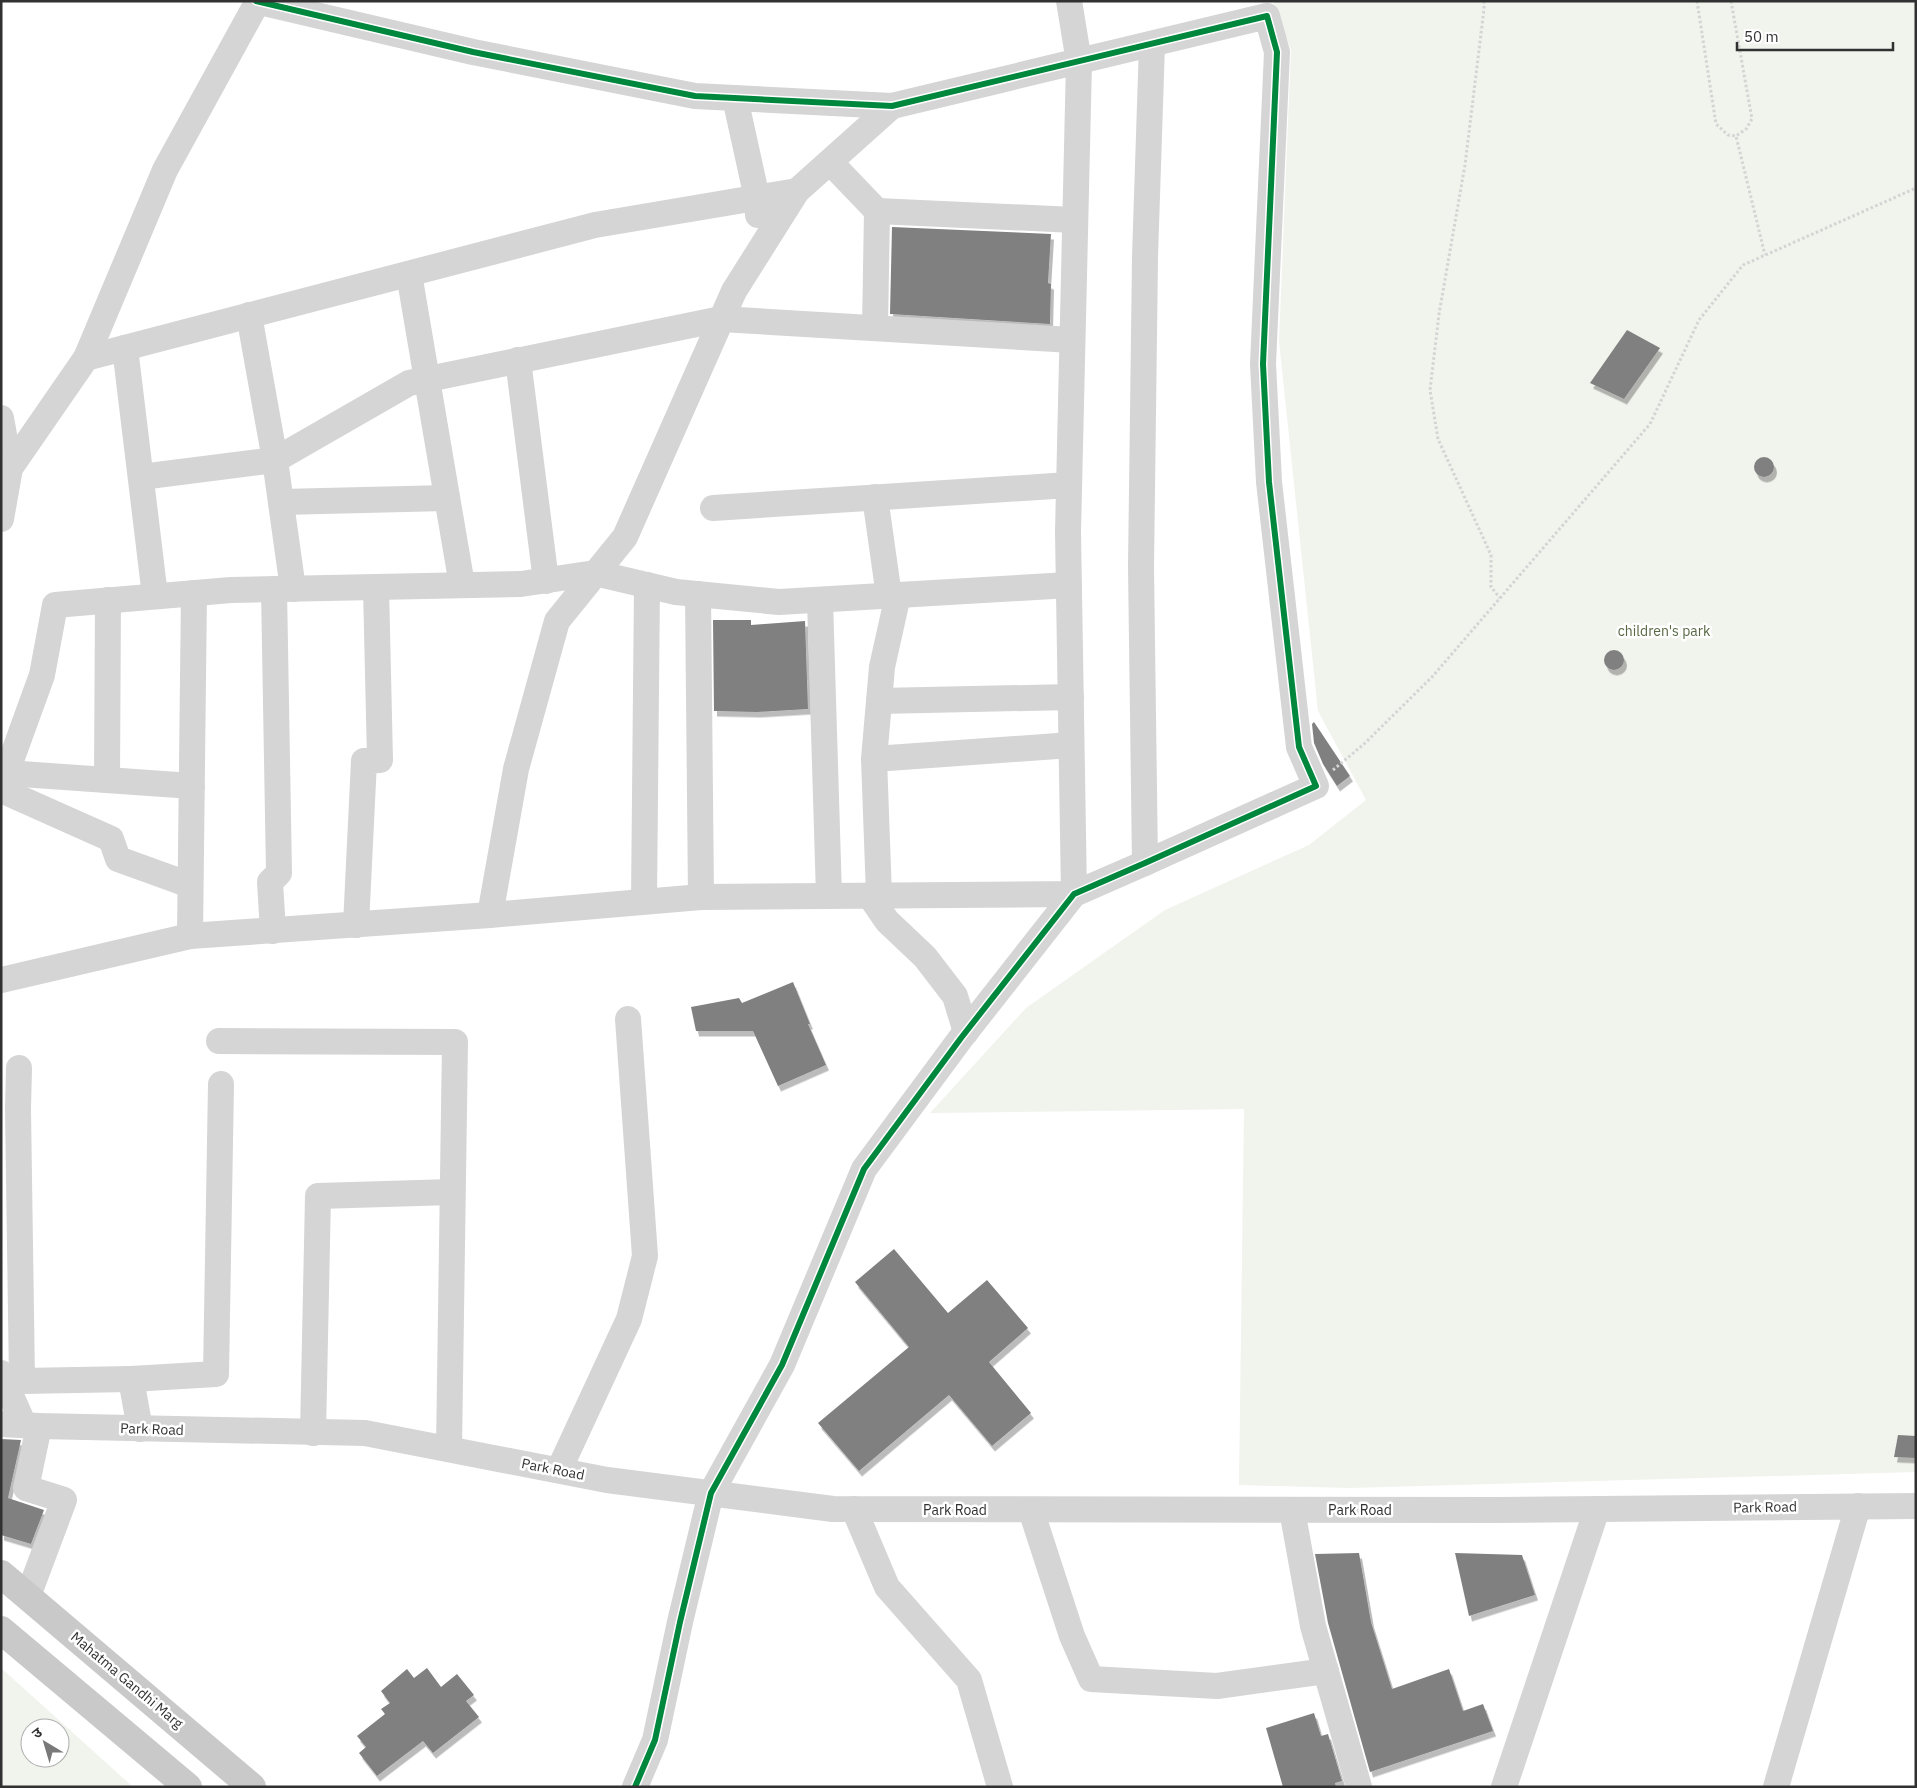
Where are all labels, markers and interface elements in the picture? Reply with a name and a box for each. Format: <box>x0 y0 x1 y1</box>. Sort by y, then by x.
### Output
scale bar <box>1737 20 1893 52</box>
text: 50 m <box>1744 27 1779 46</box>
park label: children's park <box>1618 622 1711 640</box>
street label: Park Road <box>120 1419 184 1439</box>
street label: Park Road <box>520 1454 586 1484</box>
street label: Park Road <box>1733 1497 1797 1517</box>
street label: Park Road <box>923 1501 987 1519</box>
street label: Park Road <box>1328 1501 1392 1519</box>
street label: Mahatma Gandhi Marg <box>67 1628 187 1733</box>
north arrow <box>20 1718 70 1768</box>
text: उ <box>28 1723 46 1742</box>

